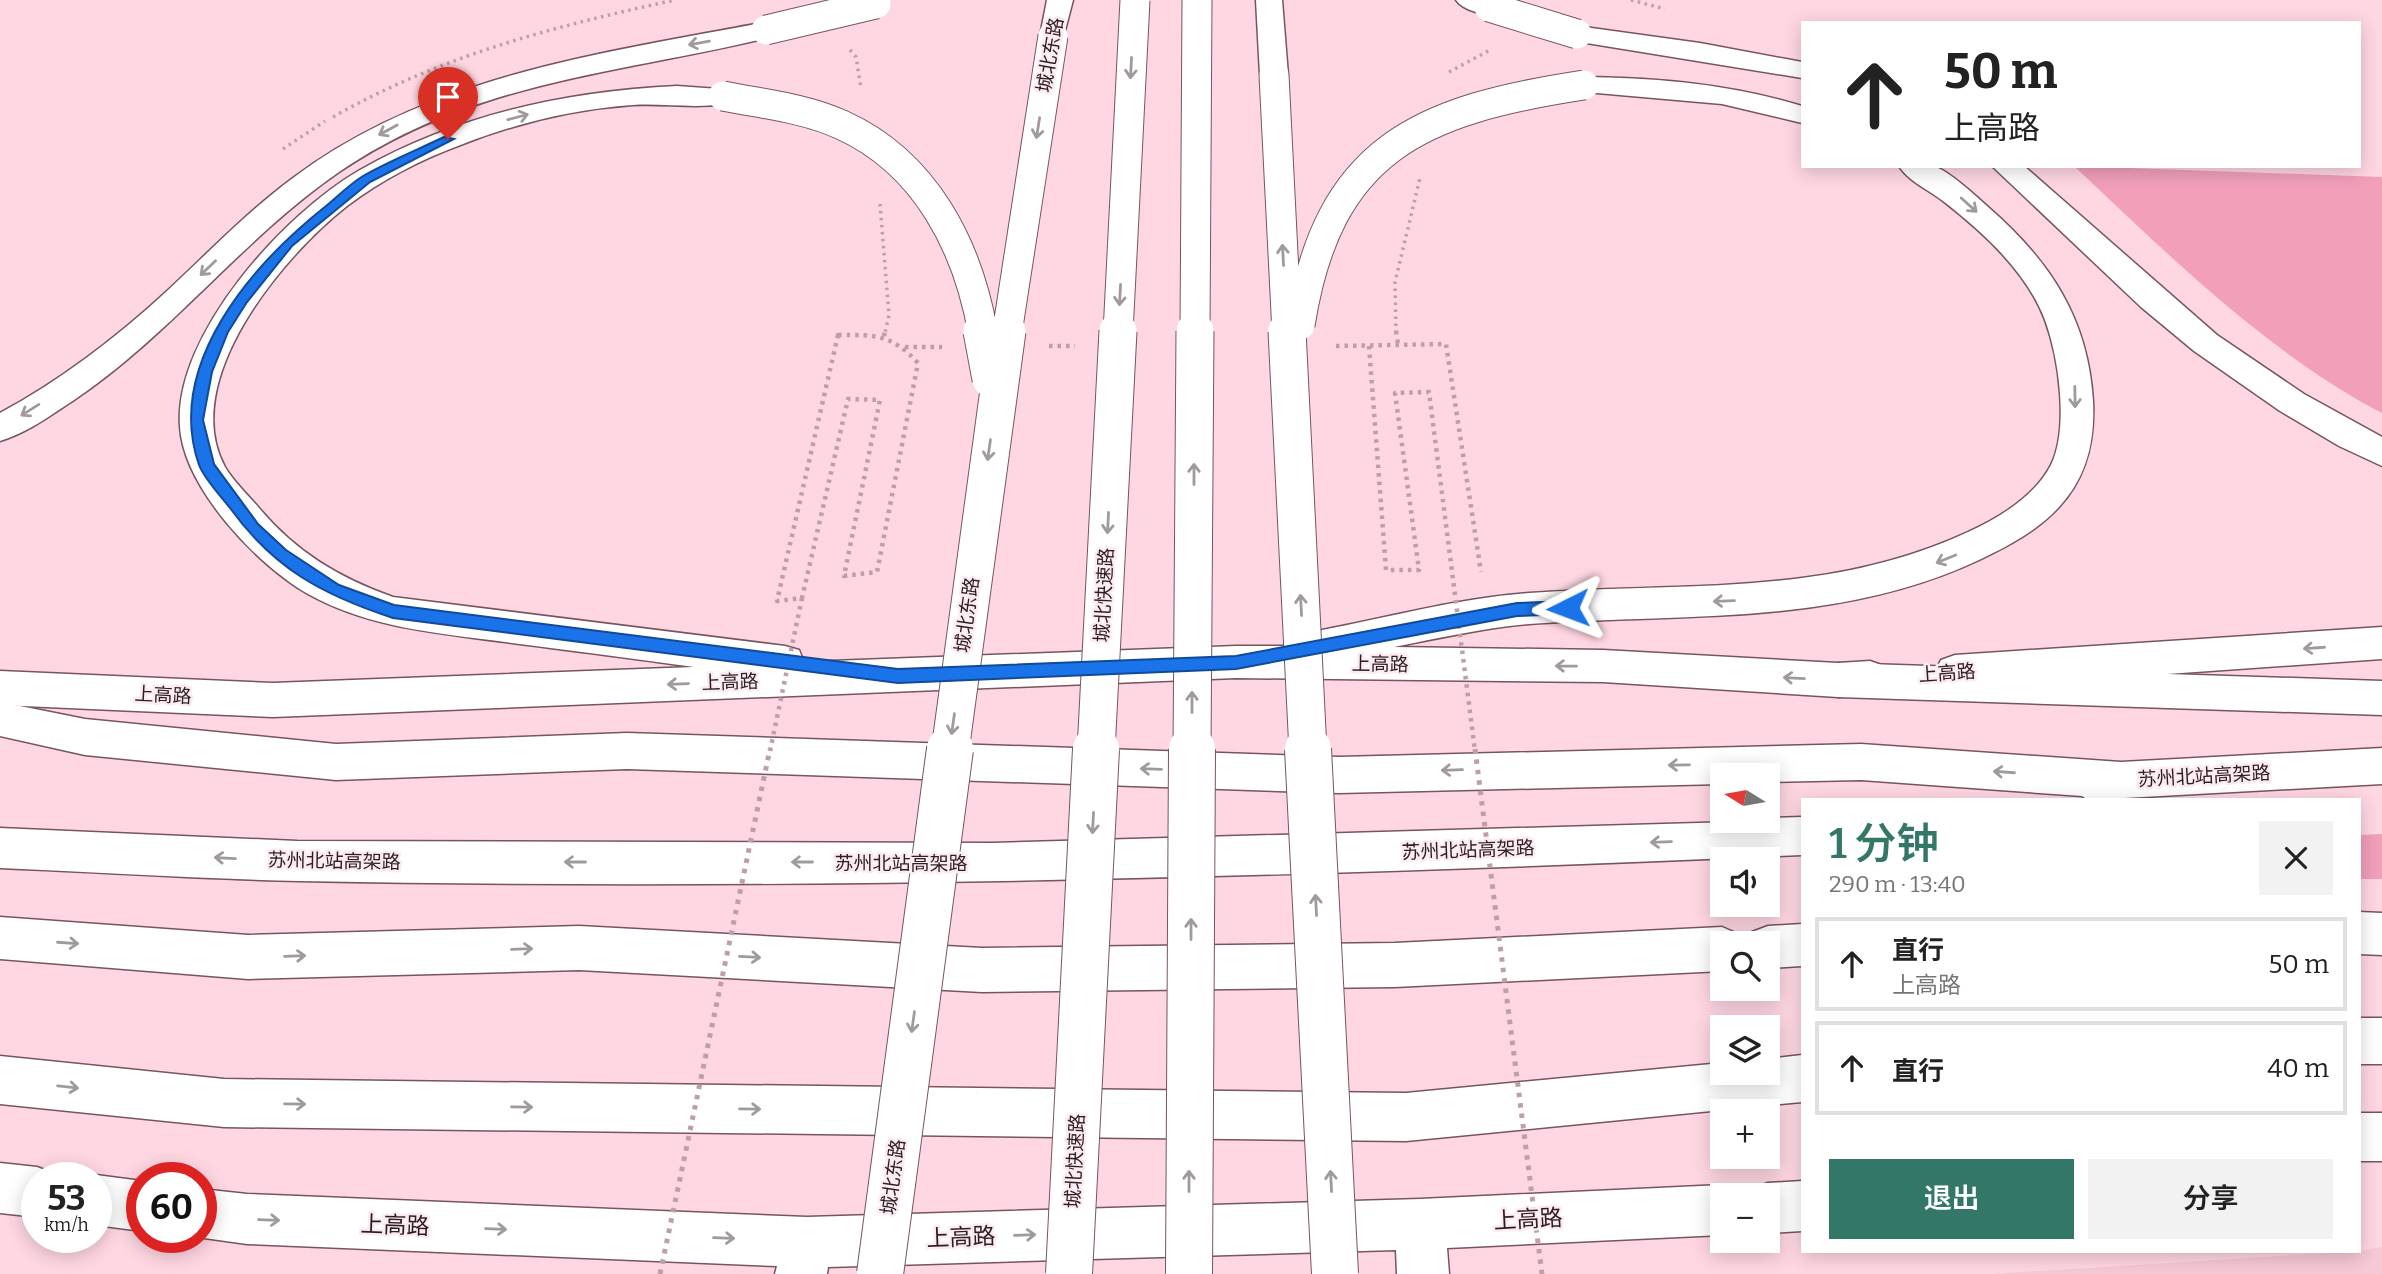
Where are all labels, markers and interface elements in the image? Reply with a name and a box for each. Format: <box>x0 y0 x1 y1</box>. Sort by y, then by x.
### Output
street label: 城北东路 <box>1032 16 1068 94</box>
one-way arrow <box>688 37 711 50</box>
text: 50 m <box>1944 42 2057 101</box>
icon: ahead <box>1829 49 1920 140</box>
one-way arrow <box>1125 56 1138 79</box>
pin <box>418 67 478 139</box>
icon: arrive <box>429 78 467 116</box>
text: 上高路 <box>1944 109 2040 147</box>
one-way arrow <box>506 110 529 123</box>
one-way arrow <box>1031 116 1044 139</box>
one-way arrow <box>378 123 398 137</box>
one-way arrow <box>1959 197 1977 213</box>
one-way arrow <box>1276 244 1289 267</box>
one-way arrow <box>200 260 217 277</box>
one-way arrow <box>1113 284 1126 307</box>
one-way arrow <box>2069 385 2082 408</box>
one-way arrow <box>21 403 41 417</box>
one-way arrow <box>983 438 996 461</box>
one-way arrow <box>1187 463 1201 486</box>
one-way arrow <box>1101 511 1114 533</box>
street label: 城北快速路 <box>1090 547 1118 643</box>
one-way arrow <box>1935 553 1957 566</box>
position arrow <box>1531 571 1605 645</box>
street label: 城北东路 <box>950 576 984 654</box>
one-way arrow <box>1294 593 1307 616</box>
one-way arrow <box>1713 594 1736 607</box>
one-way arrow <box>2303 641 2326 654</box>
street label: 上高路 <box>1351 652 1409 676</box>
one-way arrow <box>1555 659 1578 673</box>
street label: 上高路 <box>1918 660 1976 686</box>
street label: 上高路 <box>701 670 759 694</box>
one-way arrow <box>1782 671 1805 684</box>
one-way arrow <box>667 678 690 691</box>
street label: 上高路 <box>134 682 192 708</box>
one-way arrow <box>1185 691 1199 714</box>
one-way arrow <box>946 712 959 735</box>
one-way arrow <box>1668 758 1691 772</box>
street label: 苏州北站高架路 <box>2137 761 2271 791</box>
one-way arrow <box>1140 762 1163 775</box>
north arrow <box>1710 763 1780 833</box>
map controls <box>1710 763 1780 1253</box>
one-way arrow <box>1440 764 1463 777</box>
one-way arrow <box>1993 765 2016 778</box>
one-way arrow <box>1086 811 1099 834</box>
text: 1 分钟 <box>1829 819 1939 869</box>
button: close <box>2259 821 2333 895</box>
street label: 苏州北站高架路 <box>1401 836 1535 864</box>
one-way arrow <box>1650 836 1673 849</box>
button: sound <box>1710 847 1780 917</box>
street label: 苏州北站高架路 <box>267 848 401 874</box>
one-way arrow <box>213 852 236 865</box>
street label: 苏州北站高架路 <box>834 852 968 875</box>
one-way arrow <box>563 855 586 869</box>
one-way arrow <box>791 856 814 869</box>
text: 290 m · 13:40 <box>1829 870 1966 898</box>
one-way arrow <box>1310 894 1323 917</box>
one-way arrow <box>1184 918 1198 941</box>
button: search <box>1710 931 1780 1001</box>
text: 直行 <box>1892 935 1944 966</box>
one-way arrow <box>56 937 79 950</box>
one-way arrow <box>511 943 534 956</box>
icon: ahead <box>1833 945 1871 983</box>
one-way arrow <box>283 949 306 962</box>
text: 50 m <box>2268 949 2329 980</box>
one-way arrow <box>738 951 761 964</box>
text: 上高路 <box>1892 971 1961 999</box>
one-way arrow <box>907 1010 920 1033</box>
button: layers <box>1710 1015 1780 1085</box>
icon: ahead <box>1833 1049 1871 1087</box>
text: 40 m <box>2267 1053 2329 1084</box>
text: 直行 <box>1892 1056 1944 1087</box>
one-way arrow <box>56 1081 79 1094</box>
one-way arrow <box>283 1097 306 1111</box>
button: + <box>1710 1099 1780 1169</box>
one-way arrow <box>510 1100 533 1114</box>
one-way arrow <box>738 1103 761 1116</box>
street label: 城北快速路 <box>1061 1113 1089 1209</box>
street label: 城北东路 <box>876 1138 910 1216</box>
button: 退出 <box>1829 1159 2074 1239</box>
button: 分享 <box>2088 1159 2333 1239</box>
speed limit sign: 60 <box>126 1162 217 1253</box>
one-way arrow <box>1182 1170 1196 1193</box>
one-way arrow <box>1324 1170 1337 1193</box>
text: 53 <box>47 1177 86 1219</box>
button: − <box>1710 1183 1780 1253</box>
street label: 上高路 <box>1493 1203 1563 1235</box>
street label: 上高路 <box>360 1210 430 1240</box>
text: km/h <box>44 1214 89 1236</box>
one-way arrow <box>257 1214 280 1227</box>
street label: 上高路 <box>926 1222 996 1252</box>
one-way arrow <box>485 1223 508 1236</box>
one-way arrow <box>1013 1229 1036 1242</box>
one-way arrow <box>712 1232 735 1245</box>

